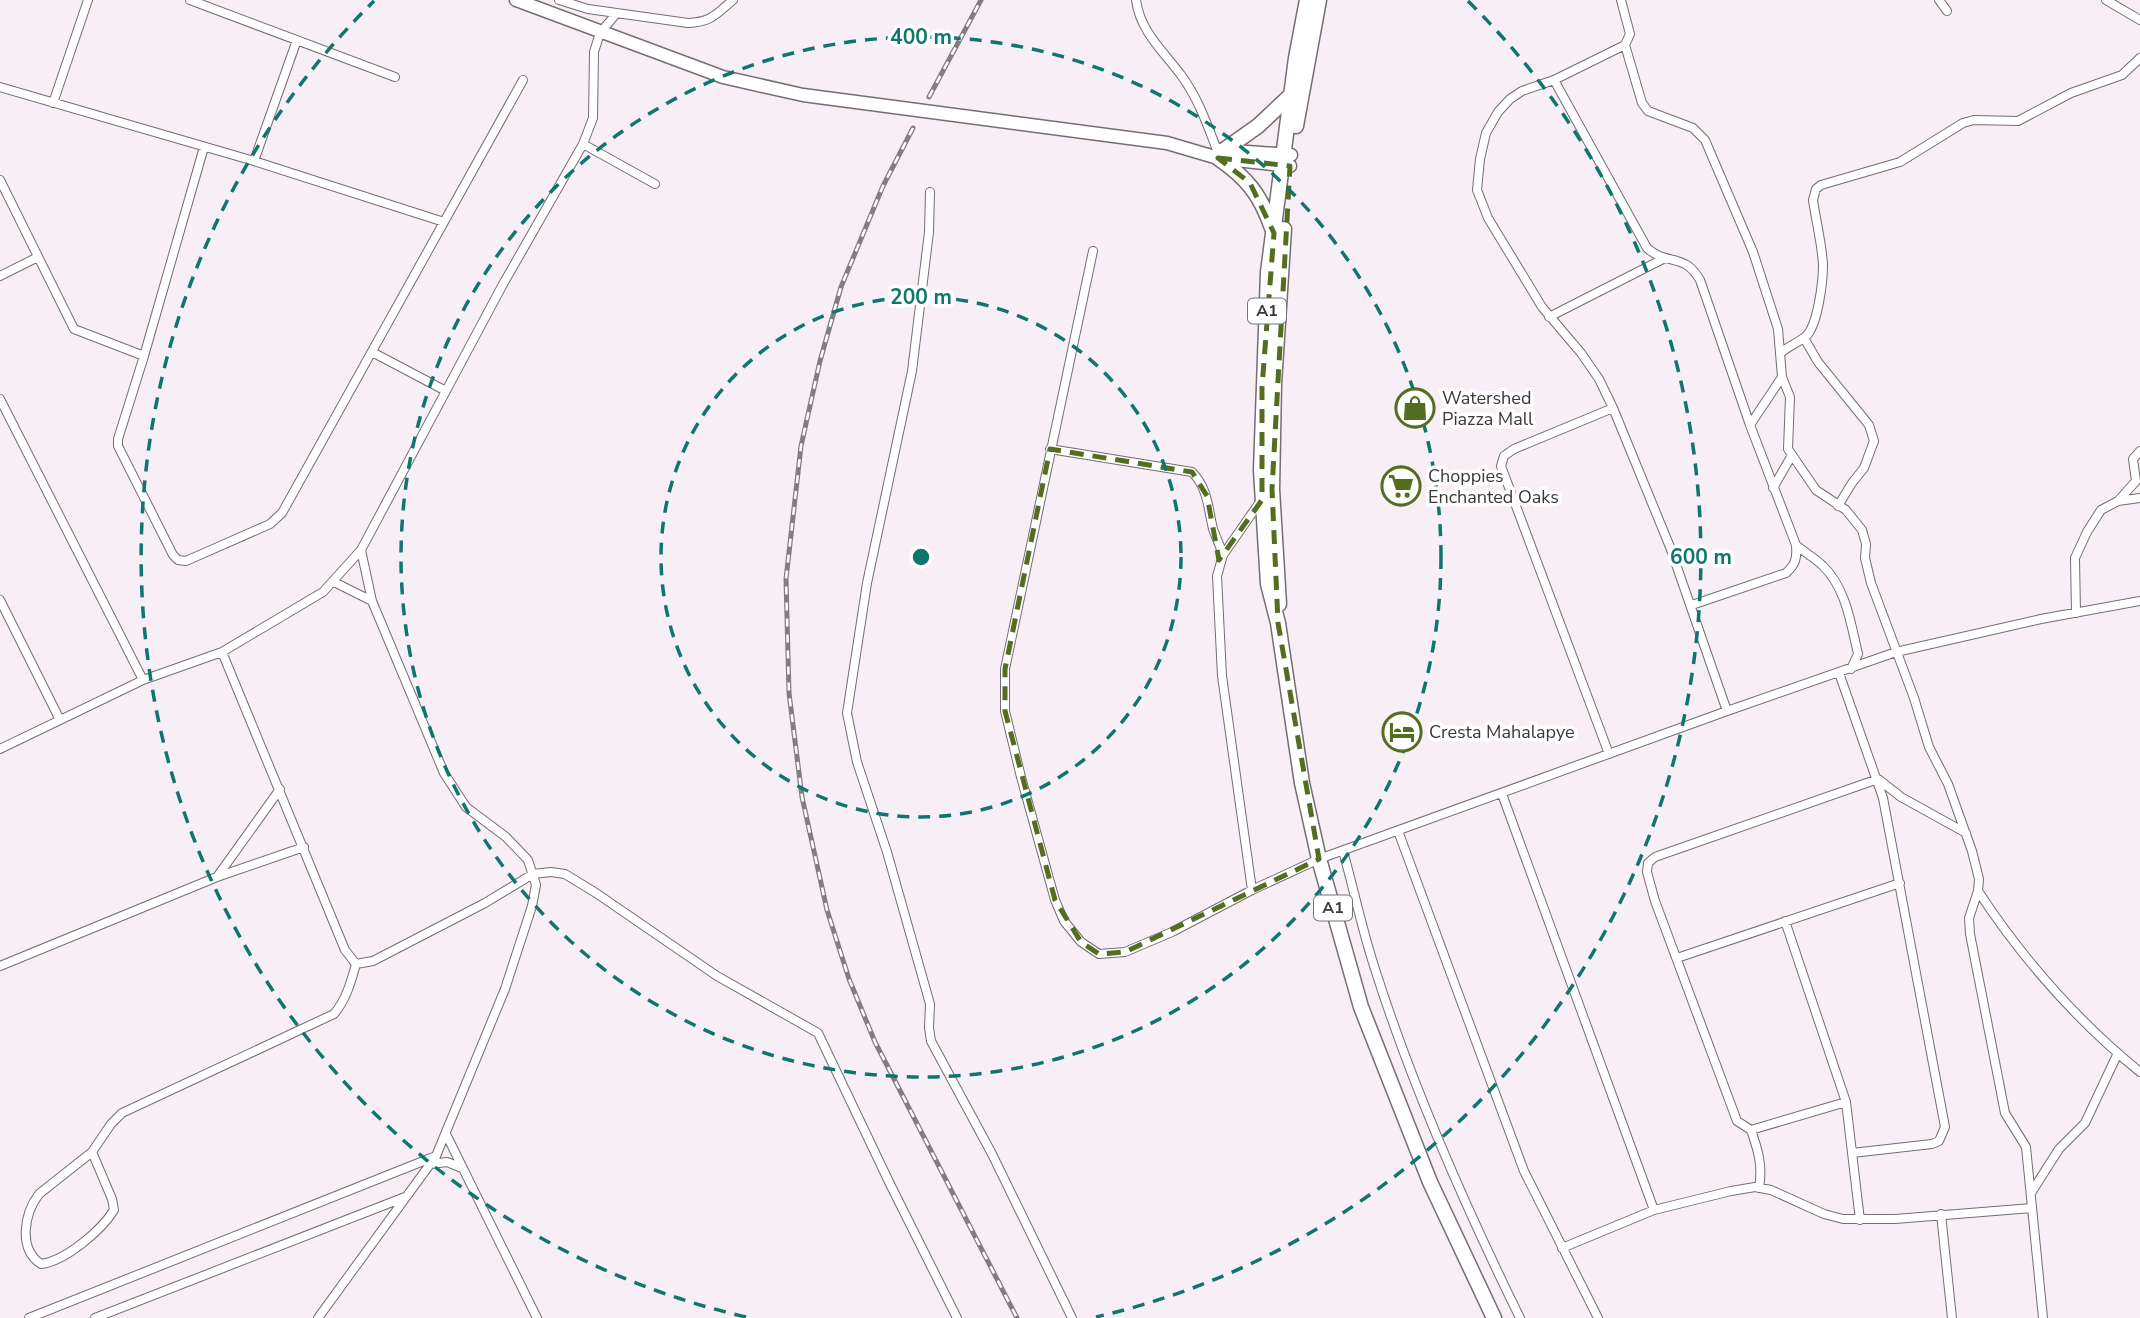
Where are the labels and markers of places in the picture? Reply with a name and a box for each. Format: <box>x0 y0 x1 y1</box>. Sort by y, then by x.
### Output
place label: Watershed Piazza Mall <box>1442 386 1534 431</box>
shop icon: Watershed Piazza Mall <box>1394 387 1436 429</box>
place label: Choppies Enchanted Oaks <box>1428 464 1559 509</box>
supermarket icon: Choppies Enchanted Oaks <box>1380 465 1422 507</box>
centre of rings <box>909 545 933 569</box>
hotel icon: Cresta Mahalapye <box>1381 711 1423 753</box>
place label: Cresta Mahalapye <box>1429 720 1575 744</box>

